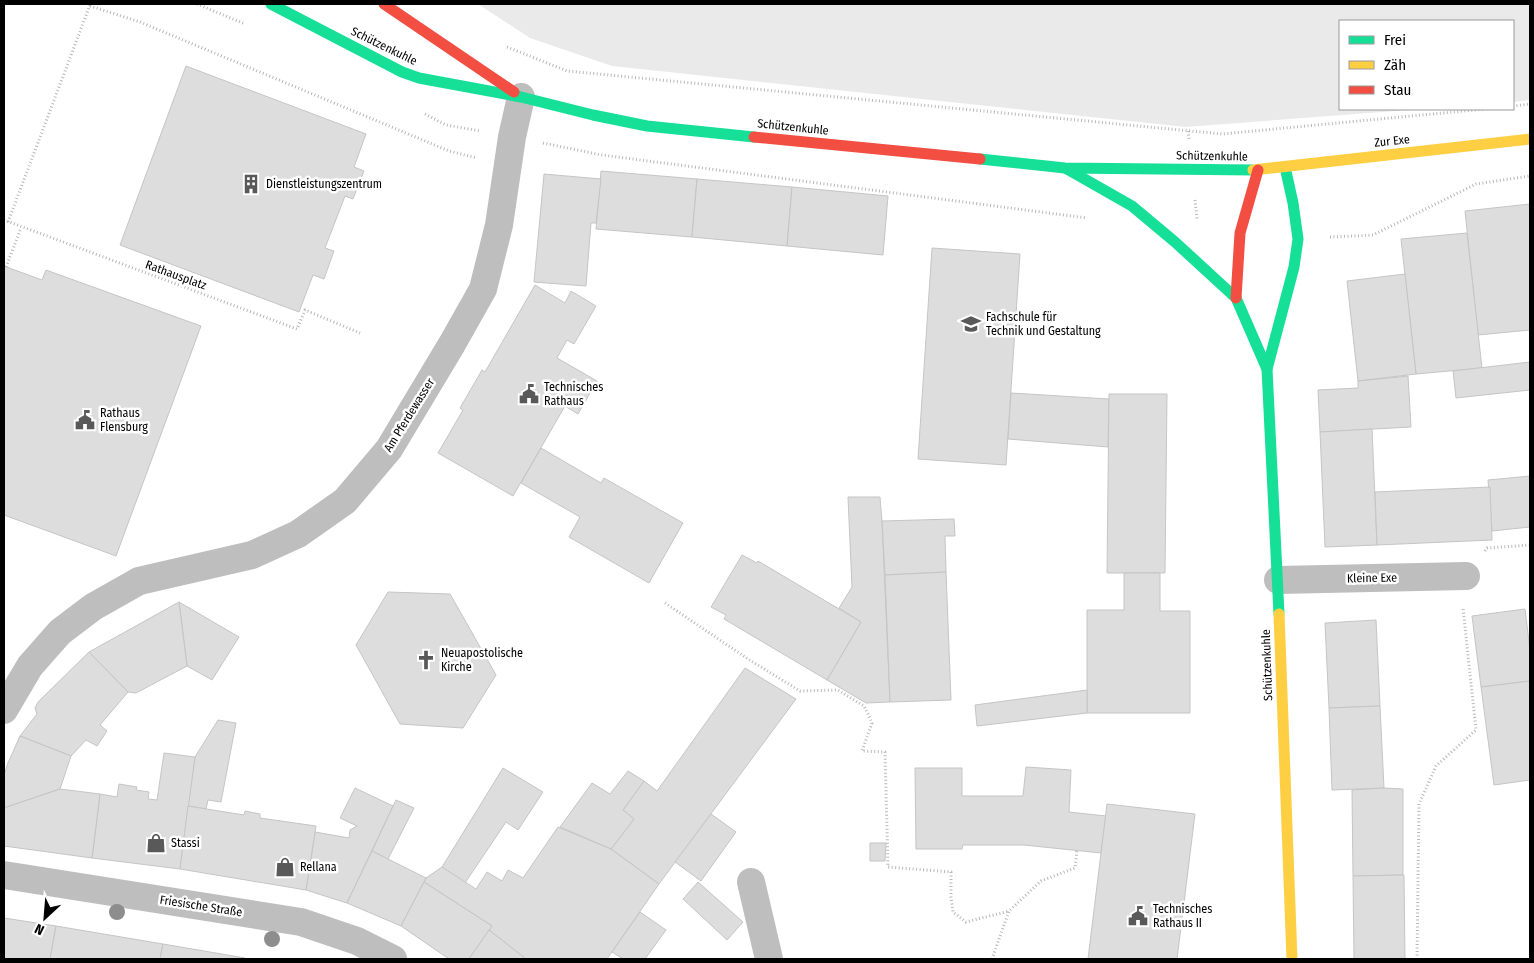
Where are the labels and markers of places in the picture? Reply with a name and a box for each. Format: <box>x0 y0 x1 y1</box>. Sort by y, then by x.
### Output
building icon: Dienstleistungszentrum <box>240 173 262 195</box>
place label: Dienstleistungszentrum <box>266 177 382 191</box>
place label: Fachschule für Technik und Gestaltung <box>986 310 1101 338</box>
school or university icon: Fachschule für Technik und Gestaltung <box>960 313 982 335</box>
place label: Technisches Rathaus <box>544 380 603 408</box>
public building icon: Technisches Rathaus <box>518 383 540 405</box>
place label: Rathaus Flensburg <box>100 406 148 434</box>
public building icon: Rathaus Flensburg <box>74 409 96 431</box>
place label: Neuapostolische Kirche <box>441 646 523 674</box>
church icon: Neuapostolische Kirche <box>415 649 437 671</box>
shop icon: Stassi <box>145 832 167 854</box>
place label: Stassi <box>171 836 200 850</box>
shop icon: Rellana <box>274 856 296 878</box>
place label: Rellana <box>300 860 337 874</box>
place label: Technisches Rathaus II <box>1153 902 1212 930</box>
public building icon: Technisches Rathaus II <box>1127 905 1149 927</box>

